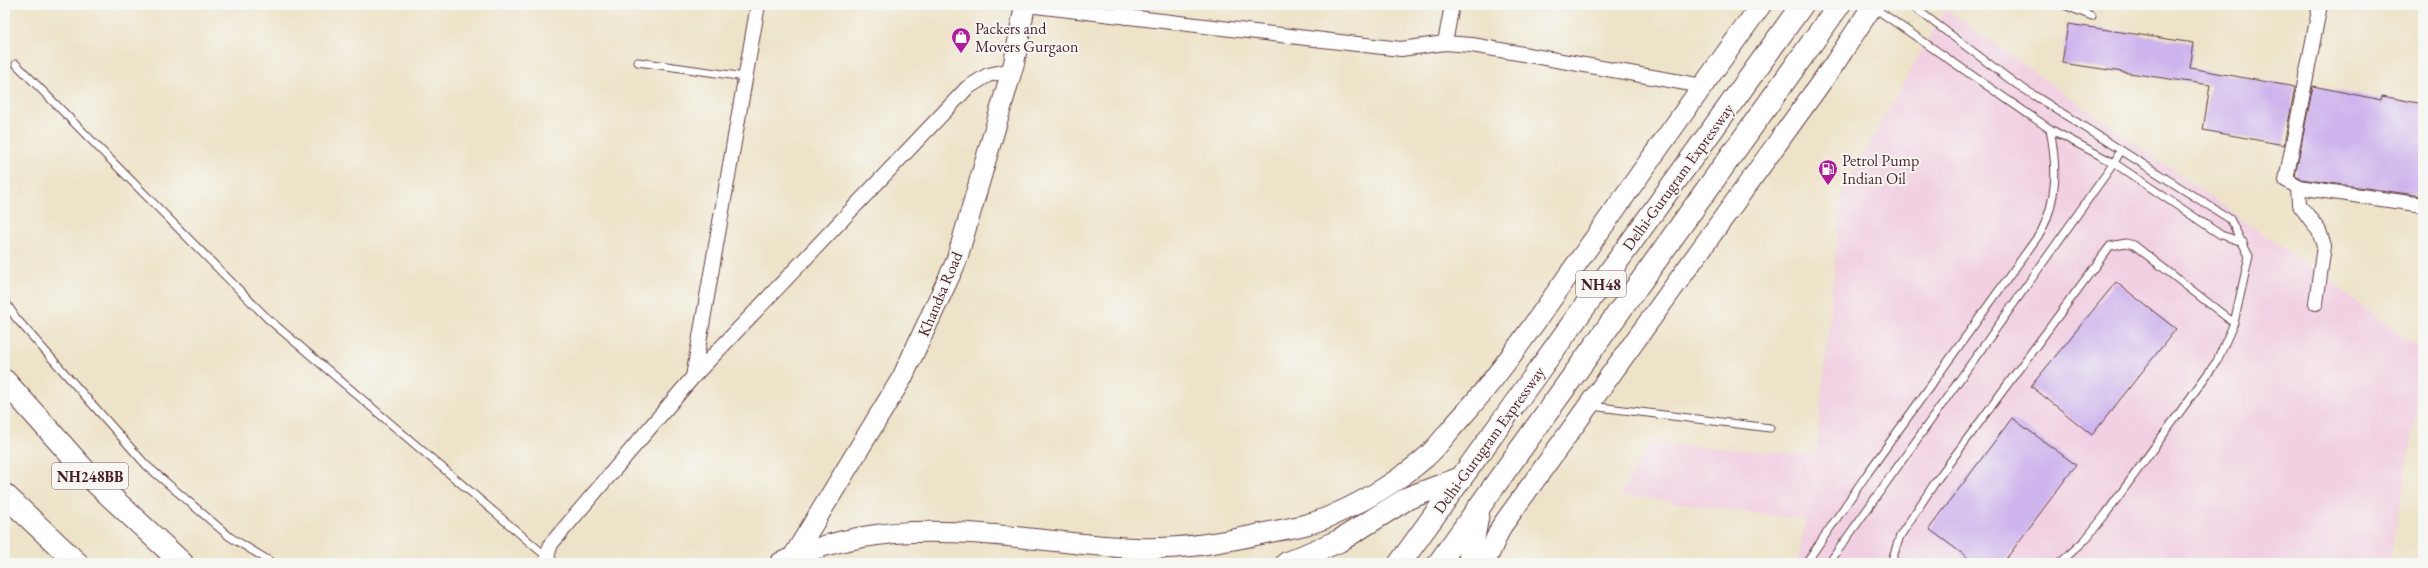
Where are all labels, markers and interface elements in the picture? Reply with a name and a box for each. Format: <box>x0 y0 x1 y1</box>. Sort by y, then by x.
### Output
place label: Packers and Movers Gurgaon <box>975 18 1079 57</box>
shop icon: Packers and Movers Gurgaon <box>950 26 972 54</box>
street label: Delhi-Gurugram Expressway <box>1617 98 1739 255</box>
place label: Petrol Pump Indian Oil <box>1842 150 1919 189</box>
fuel station icon: Petrol Pump Indian Oil <box>1817 158 1839 186</box>
street label: Khandsa Road <box>913 248 968 340</box>
road number: NH48 <box>1576 271 1626 297</box>
street label: Delhi-Gurugram Expressway <box>1428 361 1550 518</box>
road number: NH248BB <box>52 463 128 489</box>

